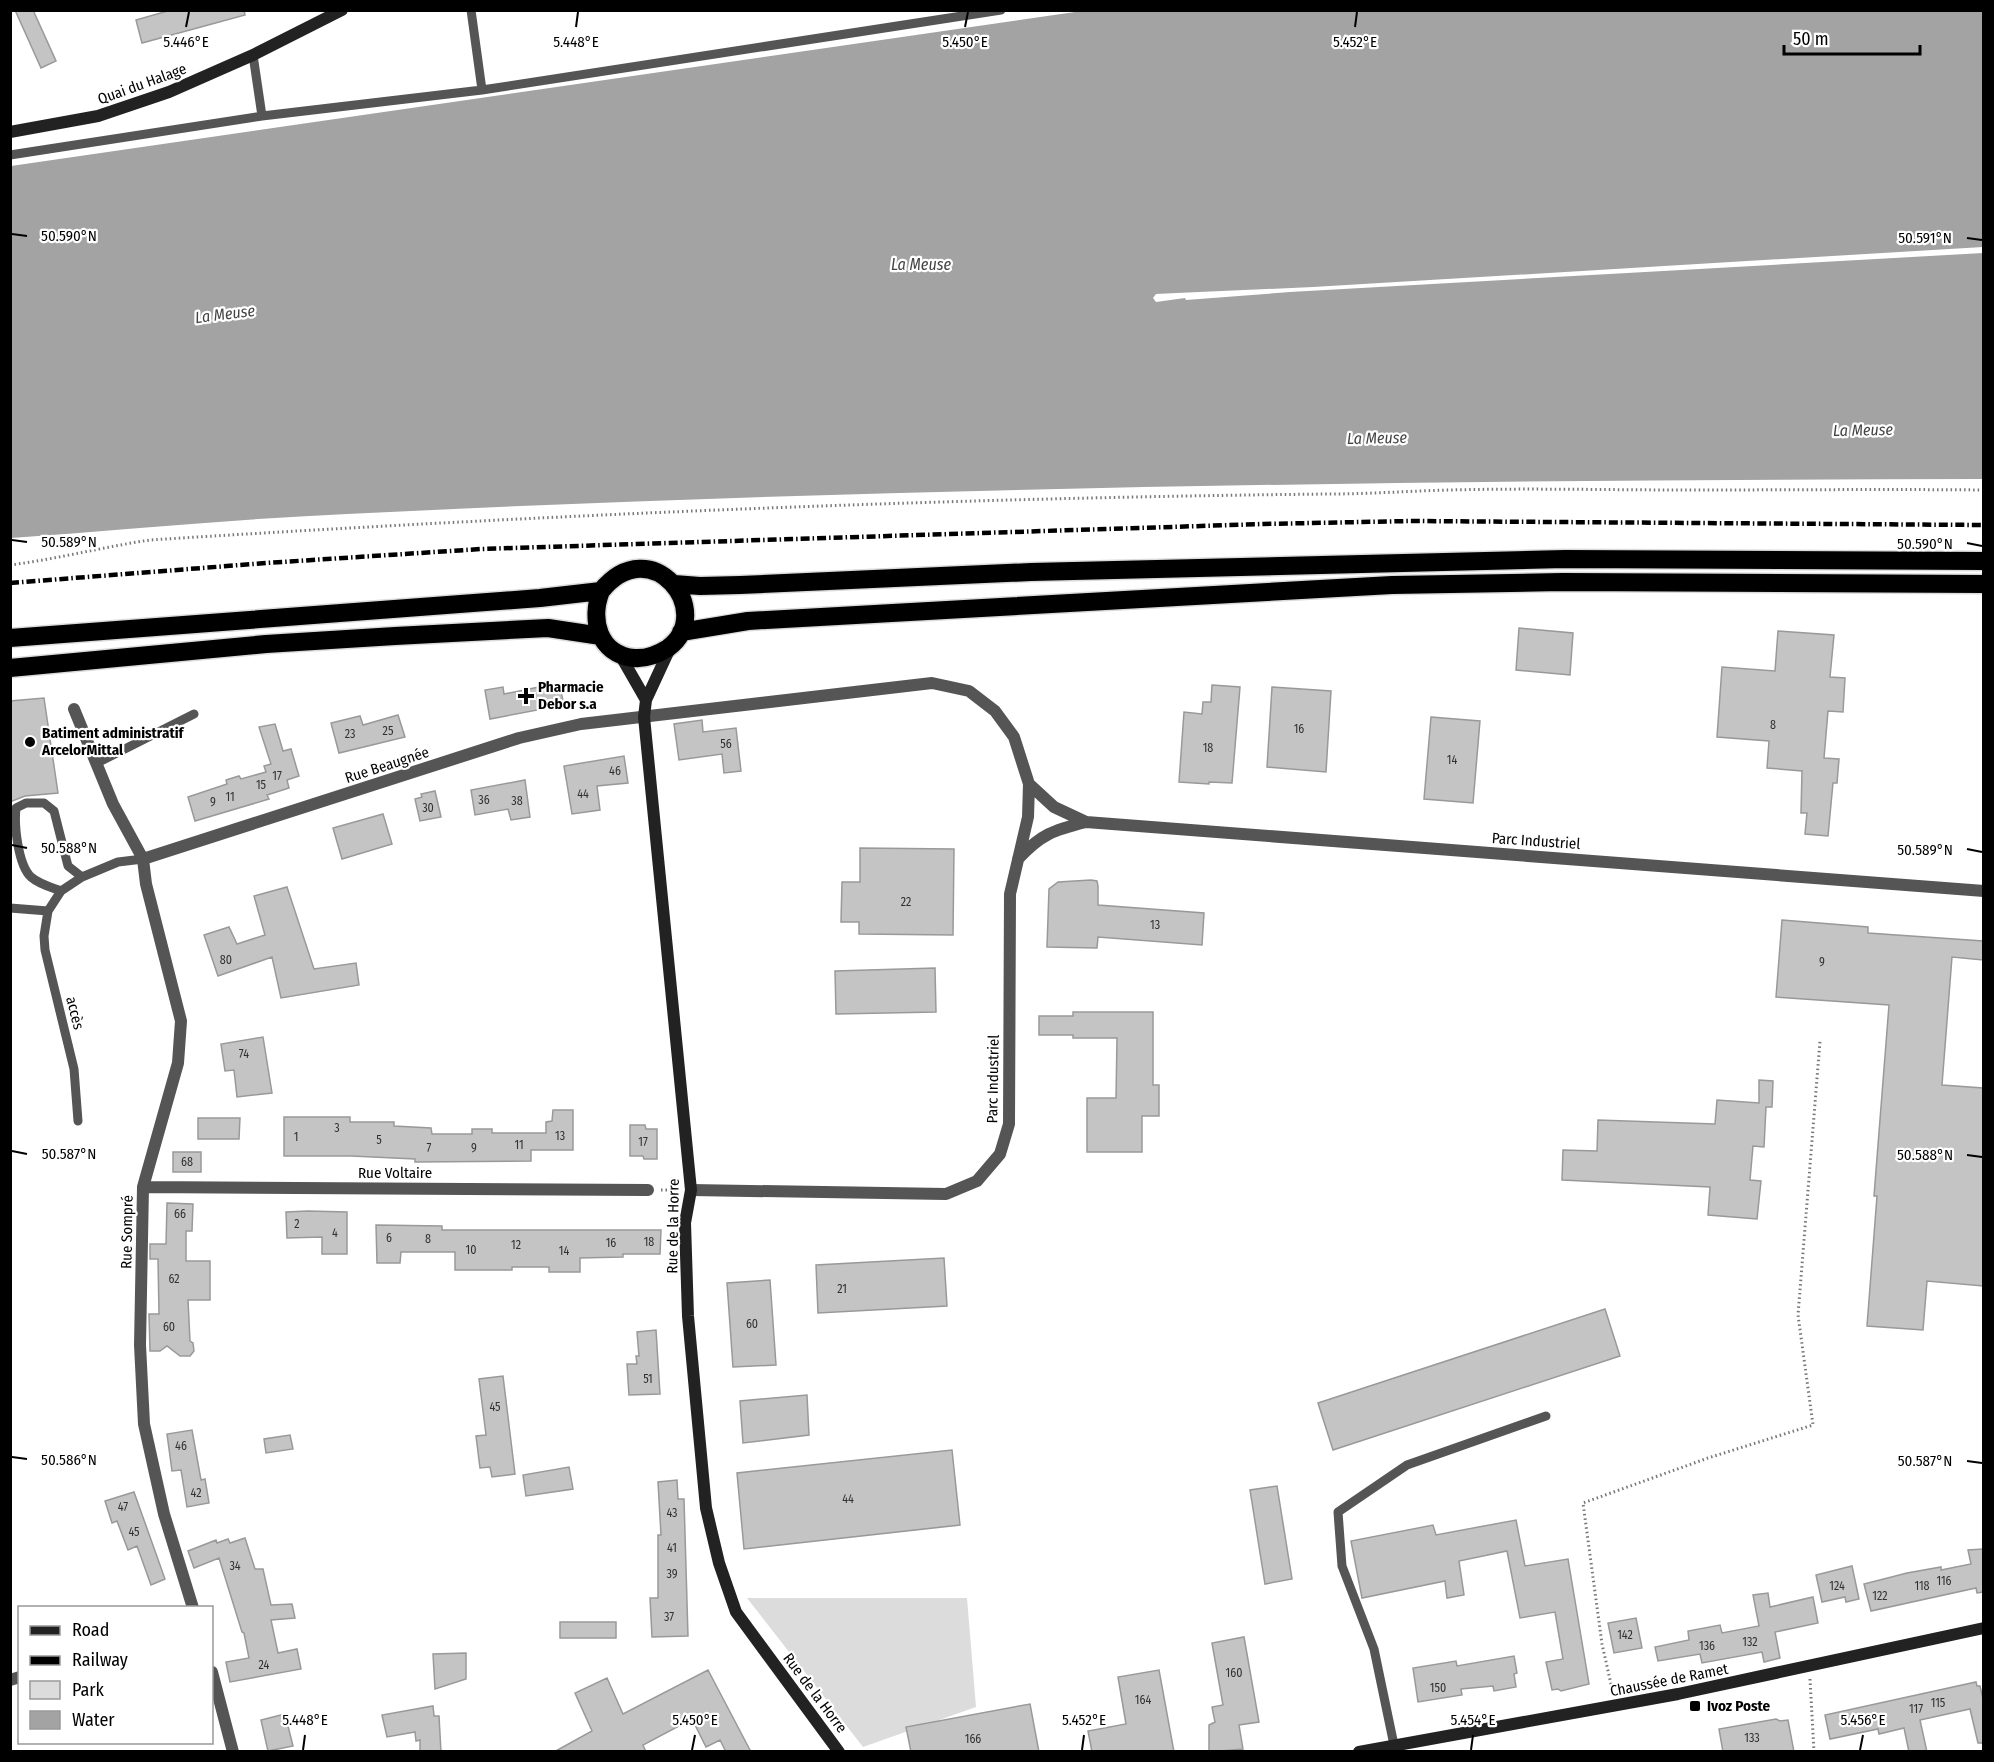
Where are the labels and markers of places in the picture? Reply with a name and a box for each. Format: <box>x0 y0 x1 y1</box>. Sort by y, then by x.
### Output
place label: Pharmacie Debor s.a <box>538 678 604 713</box>
marker: Pharmacie Debor s.a <box>519 689 533 703</box>
place label: Batiment administratif ArcelorMittal <box>41 724 185 759</box>
marker: Batiment administratif ArcelorMittal <box>23 735 37 749</box>
place label: Ivoz Poste <box>1707 1697 1771 1715</box>
marker: Ivoz Poste <box>1688 1699 1702 1713</box>

